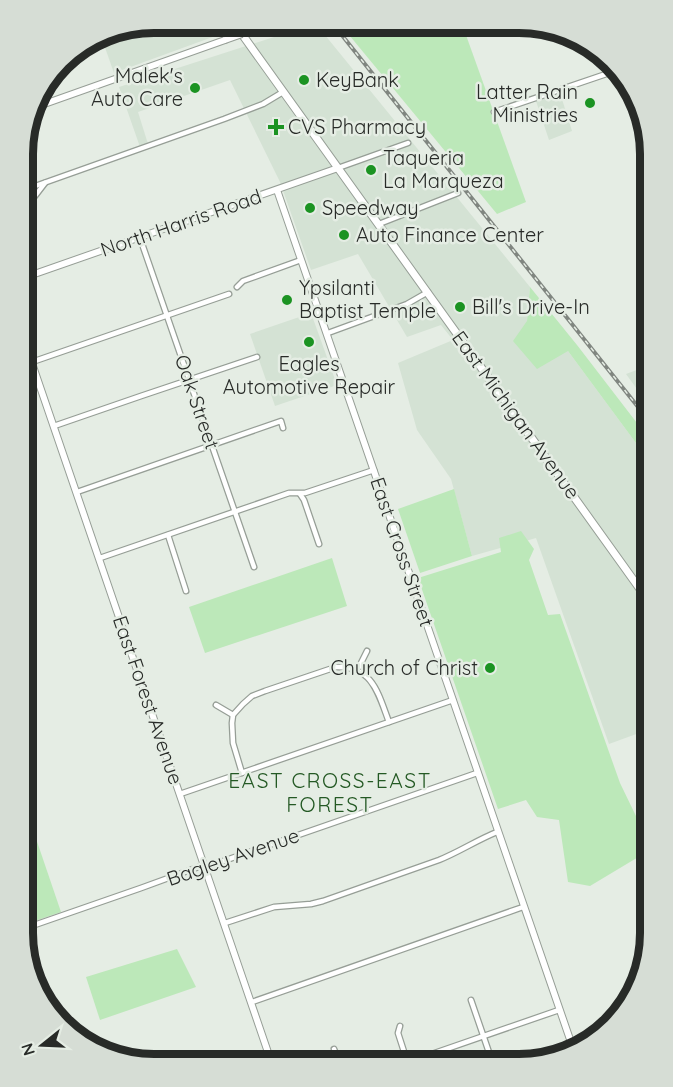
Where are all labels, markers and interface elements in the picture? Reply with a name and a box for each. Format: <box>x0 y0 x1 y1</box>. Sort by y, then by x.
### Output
place label: Malek's Auto Care <box>91 63 183 111</box>
place label: KeyBank <box>316 67 399 92</box>
marker: KeyBank <box>297 73 311 87</box>
place label: Latter Rain Ministries <box>476 79 578 127</box>
marker: Malek's Auto Care <box>188 81 202 95</box>
marker: Latter Rain Ministries <box>583 96 597 110</box>
place label: CVS Pharmacy <box>288 114 426 139</box>
marker: CVS Pharmacy <box>269 120 283 134</box>
place label: Taqueria La Marqueza <box>383 145 504 193</box>
marker: Taqueria La Marqueza <box>364 163 378 177</box>
street label: North Harris Road <box>97 183 265 262</box>
place label: Speedway <box>322 195 419 220</box>
marker: Speedway <box>303 201 317 215</box>
place label: Auto Finance Center <box>356 222 544 247</box>
marker: Auto Finance Center <box>337 228 351 242</box>
place label: Ypsilanti Baptist Temple <box>299 275 436 323</box>
marker: Ypsilanti Baptist Temple <box>280 293 294 307</box>
place label: Bill's Drive-In <box>472 294 590 319</box>
marker: Bill's Drive-In <box>453 300 467 314</box>
street label: East Michigan Avenue <box>447 326 586 504</box>
marker: Eagles Automotive Repair <box>302 335 316 349</box>
street label: Oak Street <box>170 351 225 453</box>
place label: Eagles Automotive Repair <box>223 351 395 399</box>
street label: East Cross Street <box>365 474 440 630</box>
street label: East Forest Avenue <box>108 612 189 787</box>
place label: Church of Christ <box>330 655 478 680</box>
marker: Church of Christ <box>483 661 497 675</box>
district label: EAST CROSS-EAST FOREST <box>228 767 432 817</box>
street label: Bagley Avenue <box>163 822 302 891</box>
north arrow <box>12 1015 72 1075</box>
text: N <box>16 1041 39 1058</box>

